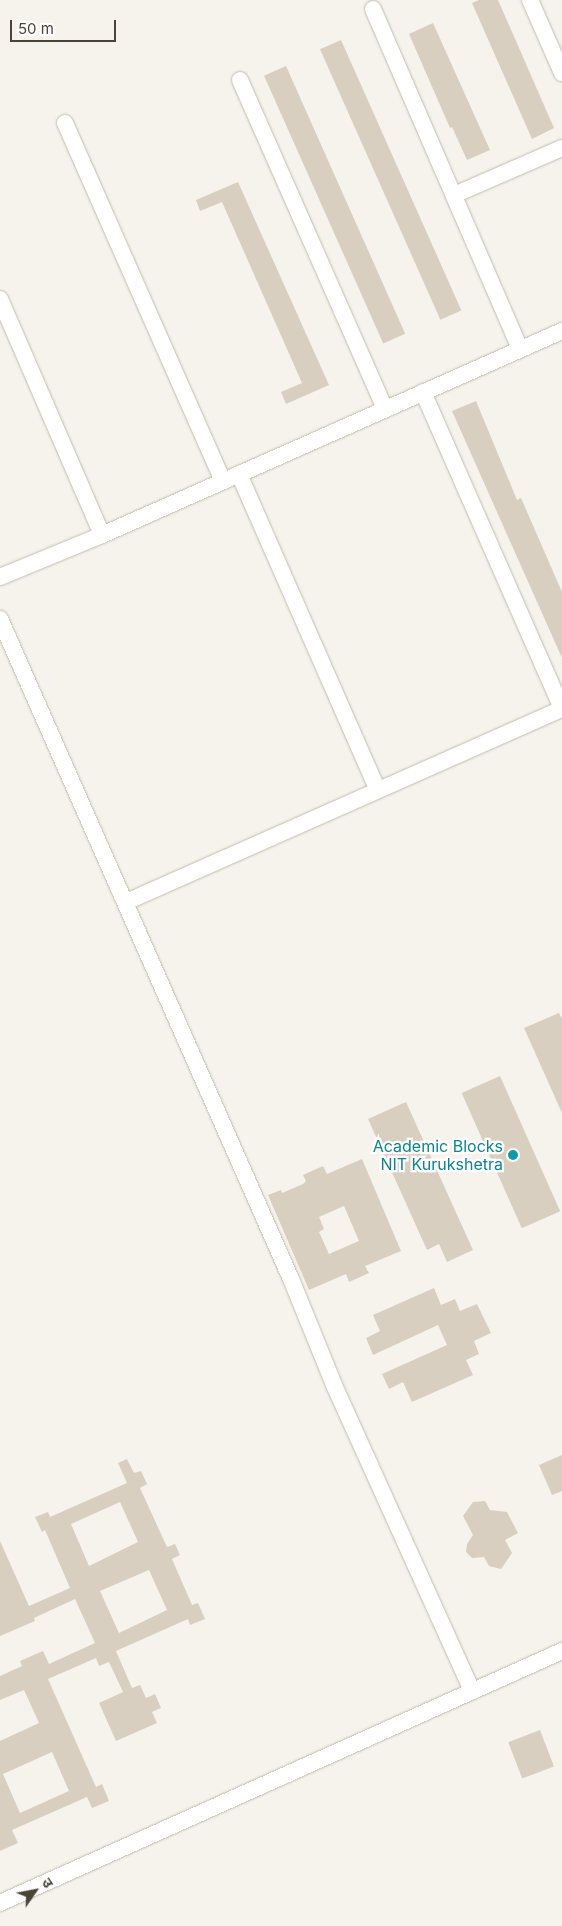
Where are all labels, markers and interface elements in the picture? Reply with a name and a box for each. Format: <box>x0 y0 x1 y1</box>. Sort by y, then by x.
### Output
scale bar <box>12 10 119 42</box>
text: 50 m <box>18 19 54 38</box>
place label: Academic Blocks NIT Kurukshetra <box>373 1136 503 1174</box>
marker: Academic Blocks NIT Kurukshetra <box>507 1149 519 1161</box>
north arrow <box>10 1866 60 1916</box>
text: उ <box>39 1874 57 1891</box>

